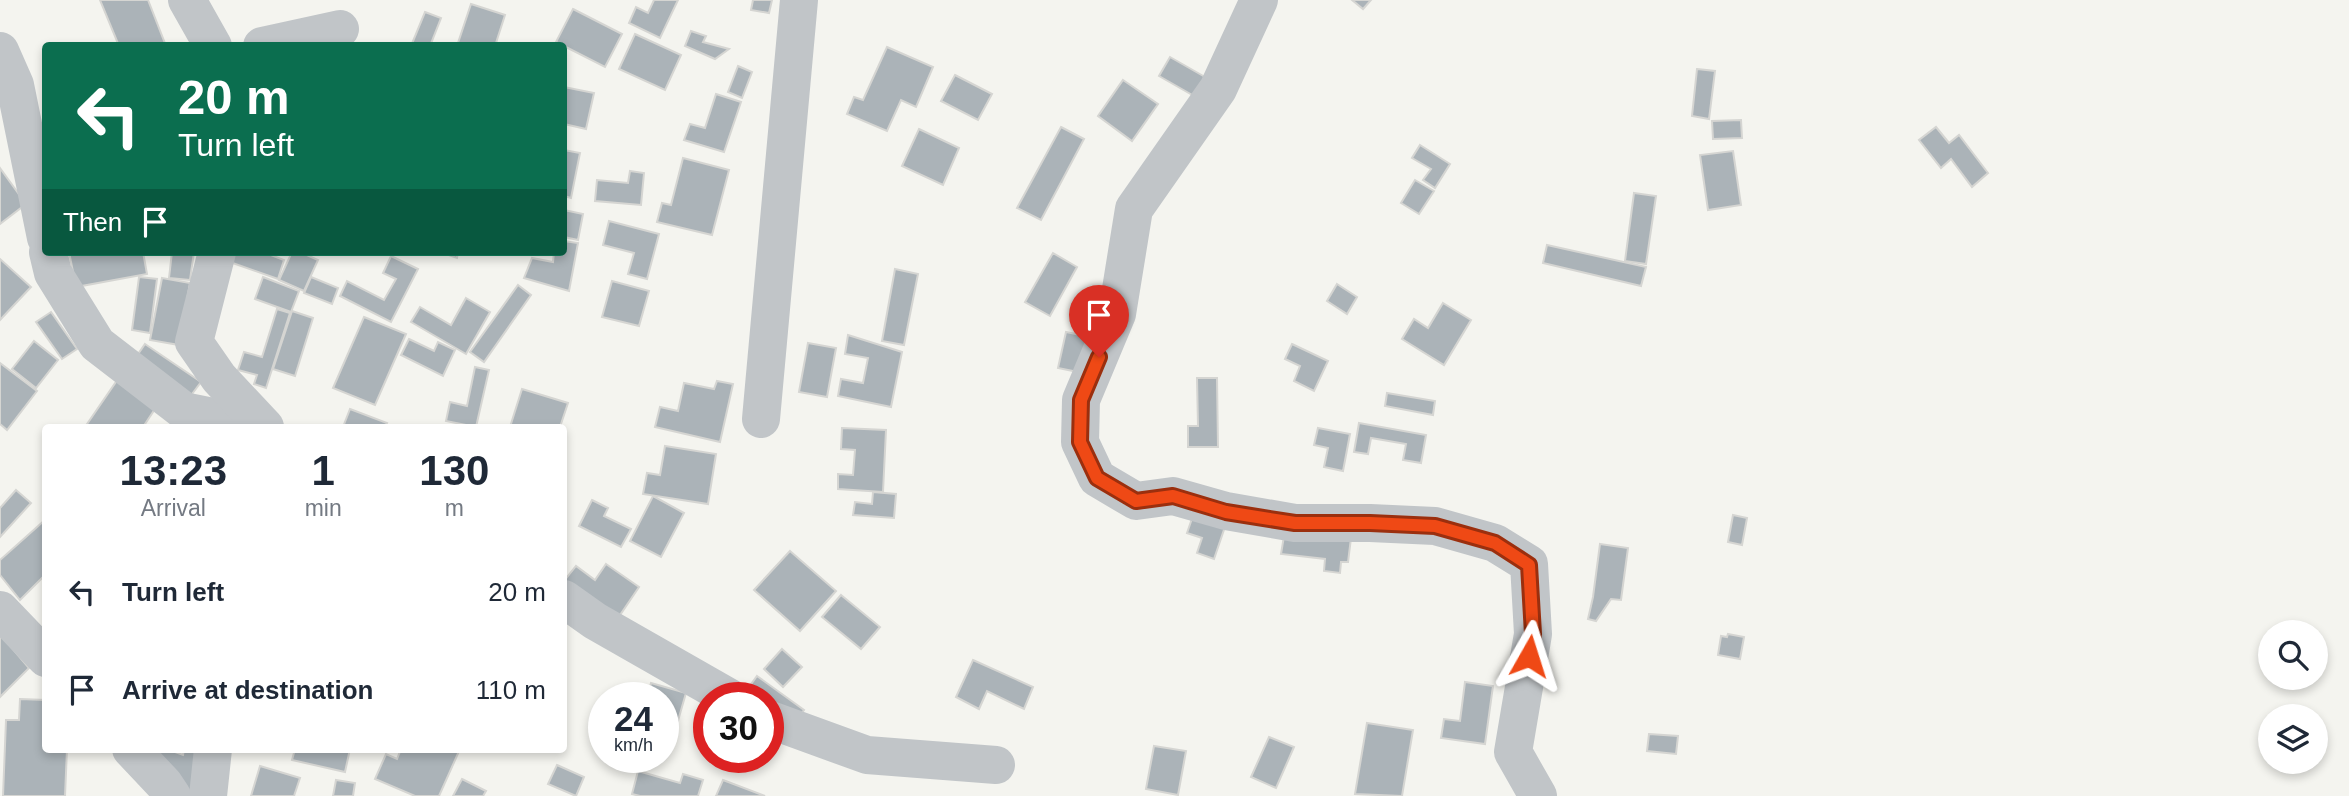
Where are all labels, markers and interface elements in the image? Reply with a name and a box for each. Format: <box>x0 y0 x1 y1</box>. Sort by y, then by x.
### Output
icon: left <box>63 70 154 161</box>
text: 20 m <box>178 70 290 124</box>
text: Turn left <box>178 127 294 163</box>
icon: arrive <box>136 203 174 241</box>
text: Then <box>63 207 122 237</box>
pin <box>1069 285 1129 357</box>
icon: arrive <box>1080 296 1118 334</box>
text: 13:23 <box>120 447 227 494</box>
text: 1 <box>311 447 335 494</box>
text: 130 <box>419 447 489 494</box>
text: Arrival <box>141 495 206 521</box>
text: min <box>305 495 342 521</box>
text: m <box>445 495 464 521</box>
icon: left <box>63 573 101 611</box>
text: Turn left <box>122 577 224 607</box>
text: 20 m <box>488 577 546 607</box>
position arrow <box>1492 619 1566 693</box>
map controls <box>2258 620 2328 774</box>
button: search <box>2258 620 2328 690</box>
icon: arrive <box>63 671 101 709</box>
text: Arrive at destination <box>122 675 373 705</box>
text: 110 m <box>476 675 546 705</box>
speed limit sign: 30 <box>693 682 784 773</box>
text: 24 <box>614 699 653 738</box>
button: layers <box>2258 704 2328 774</box>
text: km/h <box>614 735 653 755</box>

